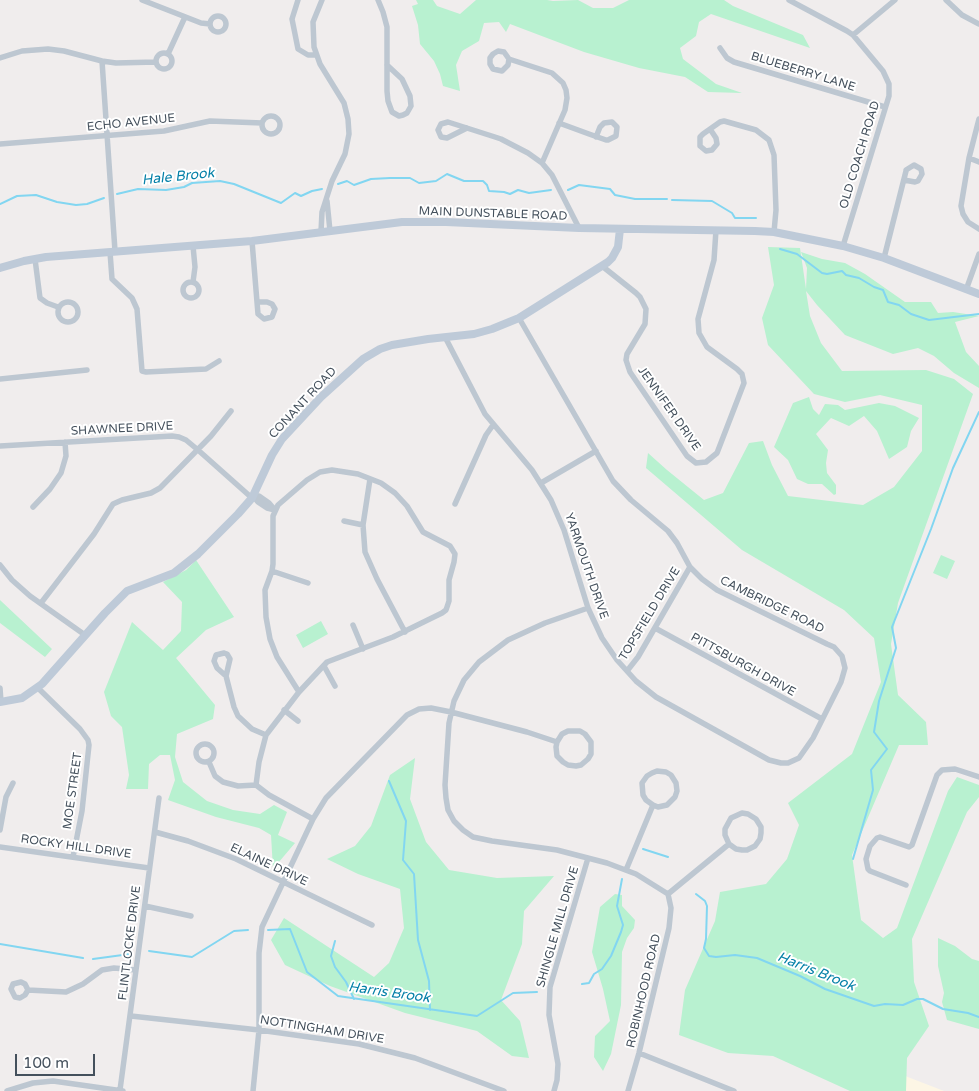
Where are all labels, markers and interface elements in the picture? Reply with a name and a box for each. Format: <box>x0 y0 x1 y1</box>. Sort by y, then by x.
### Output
street label: BLUEBERRY LANE <box>749 49 857 95</box>
street label: OLD COACH ROAD <box>837 99 883 211</box>
street label: ECHO AVENUE <box>86 111 176 135</box>
water label: Hale Brook <box>141 165 215 189</box>
street label: MAIN DUNSTABLE ROAD <box>418 204 568 224</box>
street label: CONANT ROAD <box>266 364 340 442</box>
street label: JENNIFER DRIVE <box>635 364 703 454</box>
street label: SHAWNEE DRIVE <box>70 419 174 439</box>
street label: YARMOUTH DRIVE <box>561 511 611 621</box>
street label: TOPSFIELD DRIVE <box>616 565 684 663</box>
street label: CAMBRIDGE ROAD <box>718 574 826 636</box>
street label: PITTSBURGH DRIVE <box>688 630 798 700</box>
street label: MOE STREET <box>60 752 86 830</box>
street label: ROCKY HILL DRIVE <box>20 832 132 862</box>
street label: ELAINE DRIVE <box>228 841 310 889</box>
street label: SHINGLE MILL DRIVE <box>534 865 582 989</box>
street label: FLINTLOCKE DRIVE <box>116 885 144 1001</box>
street label: ROBINHOOD ROAD <box>624 933 664 1049</box>
water label: Harris Brook <box>775 949 857 995</box>
water label: Harris Brook <box>347 979 431 1007</box>
street label: NOTTINGHAM DRIVE <box>259 1013 385 1047</box>
scale bar <box>18 1044 98 1076</box>
text: 100 m <box>23 1054 69 1072</box>

